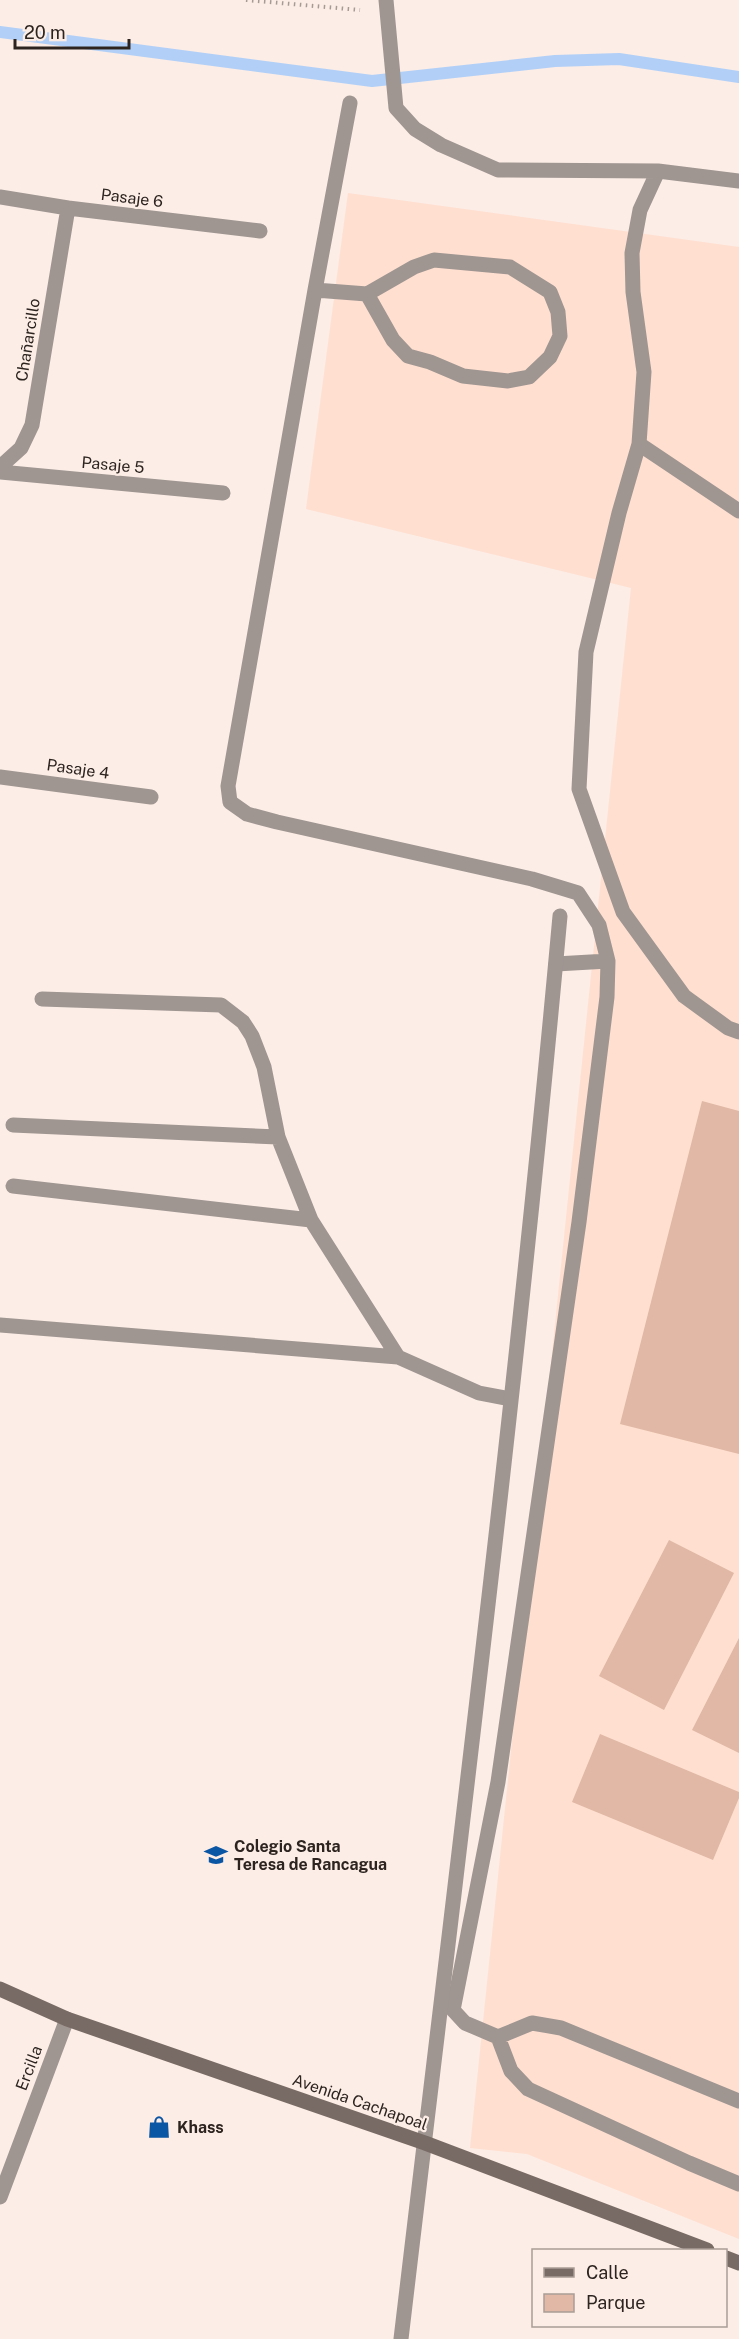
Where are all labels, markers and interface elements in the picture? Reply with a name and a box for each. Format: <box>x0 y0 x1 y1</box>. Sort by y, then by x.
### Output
scale bar <box>15 12 129 50</box>
text: 20 m <box>24 22 66 43</box>
street label: Pasaje 6 <box>100 185 164 211</box>
street label: Chañarcillo <box>12 297 44 383</box>
street label: Pasaje 5 <box>81 453 145 477</box>
street label: Pasaje 4 <box>46 755 110 783</box>
place label: Colegio Santa Teresa de Rancagua <box>234 1837 387 1874</box>
school or university icon: Colegio Santa Teresa de Rancagua <box>203 1842 229 1868</box>
street label: Ercilla <box>12 2043 46 2093</box>
street label: Avenida Cachapoal <box>290 2070 430 2134</box>
shop icon: Khass <box>146 2114 172 2140</box>
place label: Khass <box>177 2118 224 2137</box>
legend <box>532 2249 727 2327</box>
text: Calle <box>586 2262 629 2283</box>
text: Parque <box>586 2292 646 2313</box>

